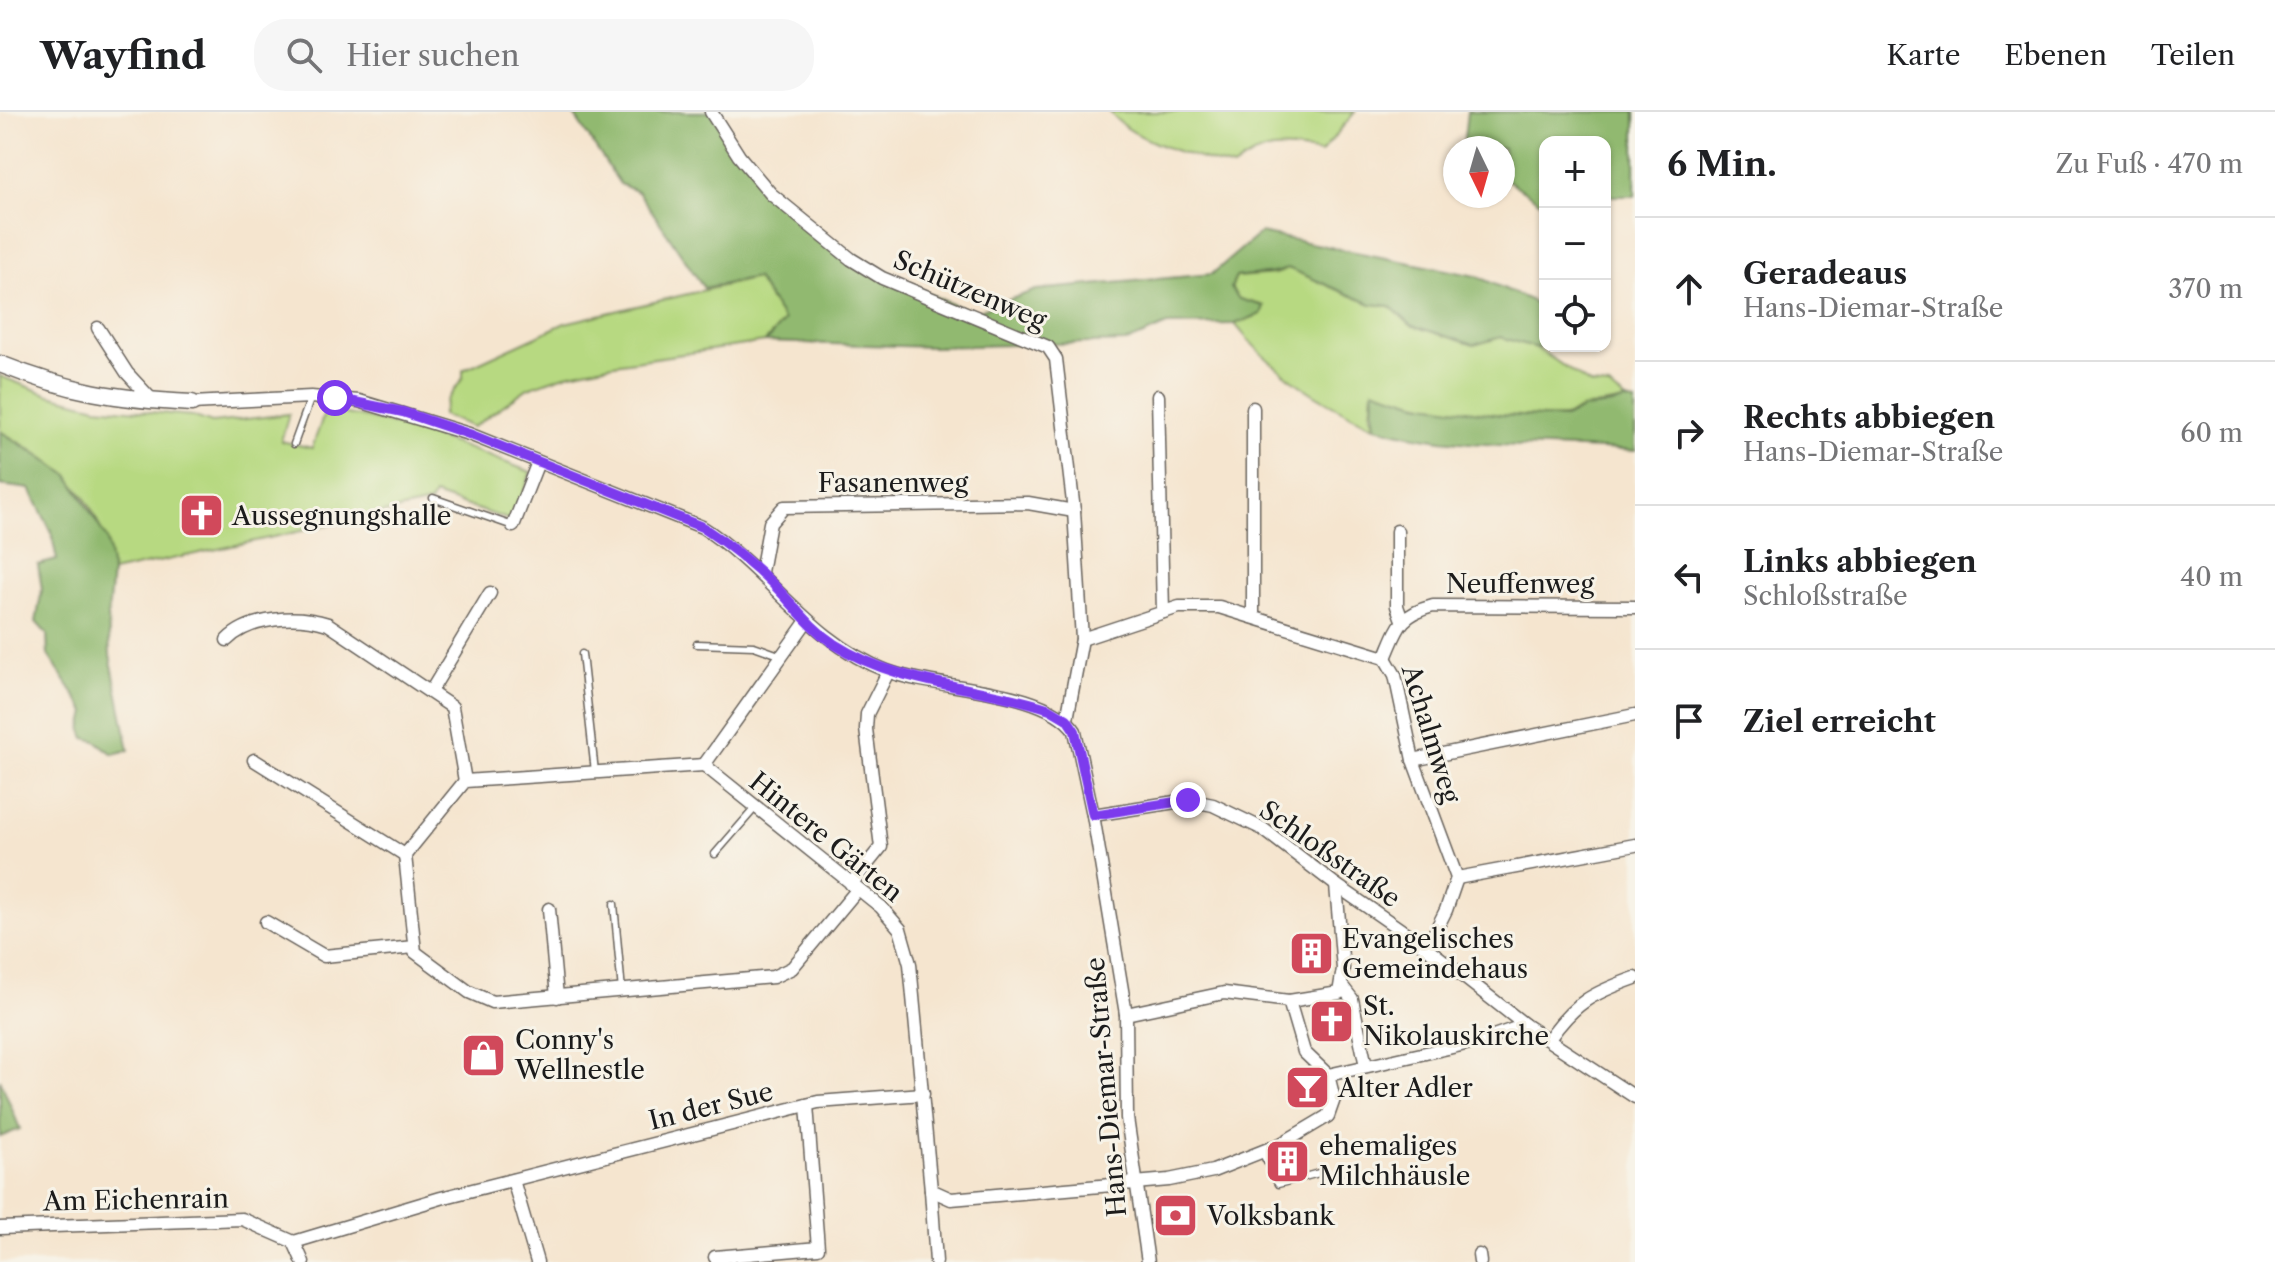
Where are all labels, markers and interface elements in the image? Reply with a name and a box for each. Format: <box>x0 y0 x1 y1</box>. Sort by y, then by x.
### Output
search box <box>254 19 814 91</box>
text: Wayfind <box>40 32 206 79</box>
icon: search <box>282 33 326 77</box>
text: Hier suchen <box>346 37 519 74</box>
text: Karte <box>1886 38 1960 72</box>
text: Ebenen <box>2004 38 2107 72</box>
text: Teilen <box>2151 38 2235 72</box>
north arrow <box>1443 136 1515 208</box>
map controls <box>1539 136 1611 352</box>
button: + <box>1539 136 1611 208</box>
text: 6 Min. <box>1667 143 1777 185</box>
text: Zu Fuß · 470 m <box>2056 148 2243 180</box>
button: − <box>1539 208 1611 280</box>
street label: Schützenweg <box>889 243 1052 337</box>
text: Geradeaus <box>1743 255 1907 292</box>
icon: ahead <box>1667 267 1711 311</box>
text: 370 m <box>2168 273 2243 305</box>
button: locate <box>1539 280 1611 352</box>
text: Hans-Diemar-Straße <box>1743 292 2003 324</box>
route start <box>317 380 353 416</box>
text: Rechts abbiegen <box>1743 399 1995 436</box>
icon: right <box>1667 411 1711 455</box>
text: 60 m <box>2180 417 2243 449</box>
text: Hans-Diemar-Straße <box>1743 436 2003 468</box>
street label: Fasanenweg <box>818 467 968 499</box>
church icon: Aussegnungshalle <box>177 492 225 540</box>
place label: Aussegnungshalle <box>231 500 451 532</box>
text: Links abbiegen <box>1743 543 1977 580</box>
icon: left <box>1667 555 1711 599</box>
text: 40 m <box>2180 561 2243 593</box>
street label: Neuffenweg <box>1446 568 1594 600</box>
text: Schloßstraße <box>1743 580 1908 612</box>
street label: Achalmweg <box>1395 660 1467 807</box>
icon: arrive <box>1667 699 1711 743</box>
text: Ziel erreicht <box>1743 703 1936 740</box>
street label: Hintere Gärten <box>743 765 909 909</box>
route end <box>1170 782 1206 818</box>
street label: Schloßstraße <box>1253 794 1407 914</box>
place label: Evangelisches Gemeindehaus <box>1342 923 1528 985</box>
building icon: Evangelisches Gemeindehaus <box>1287 930 1335 978</box>
street label: Hans-Diemar-Straße <box>1079 956 1133 1218</box>
place label: St. Nikolauskirche <box>1363 990 1549 1052</box>
church icon: St. Nikolauskirche <box>1308 997 1356 1045</box>
place label: Conny's Wellnestle <box>514 1024 645 1086</box>
shop icon: Conny's Wellnestle <box>460 1031 508 1079</box>
bar icon: Alter Adler <box>1283 1064 1331 1112</box>
place label: Alter Adler <box>1337 1072 1473 1104</box>
street label: In der Sue <box>646 1075 776 1137</box>
place label: ehemaliges Milchhäusle <box>1319 1130 1470 1192</box>
building icon: ehemaliges Milchhäusle <box>1264 1137 1312 1185</box>
street label: Am Eichenrain <box>42 1182 229 1218</box>
bank icon: Volksbank <box>1152 1192 1200 1240</box>
place label: Volksbank <box>1206 1200 1335 1232</box>

